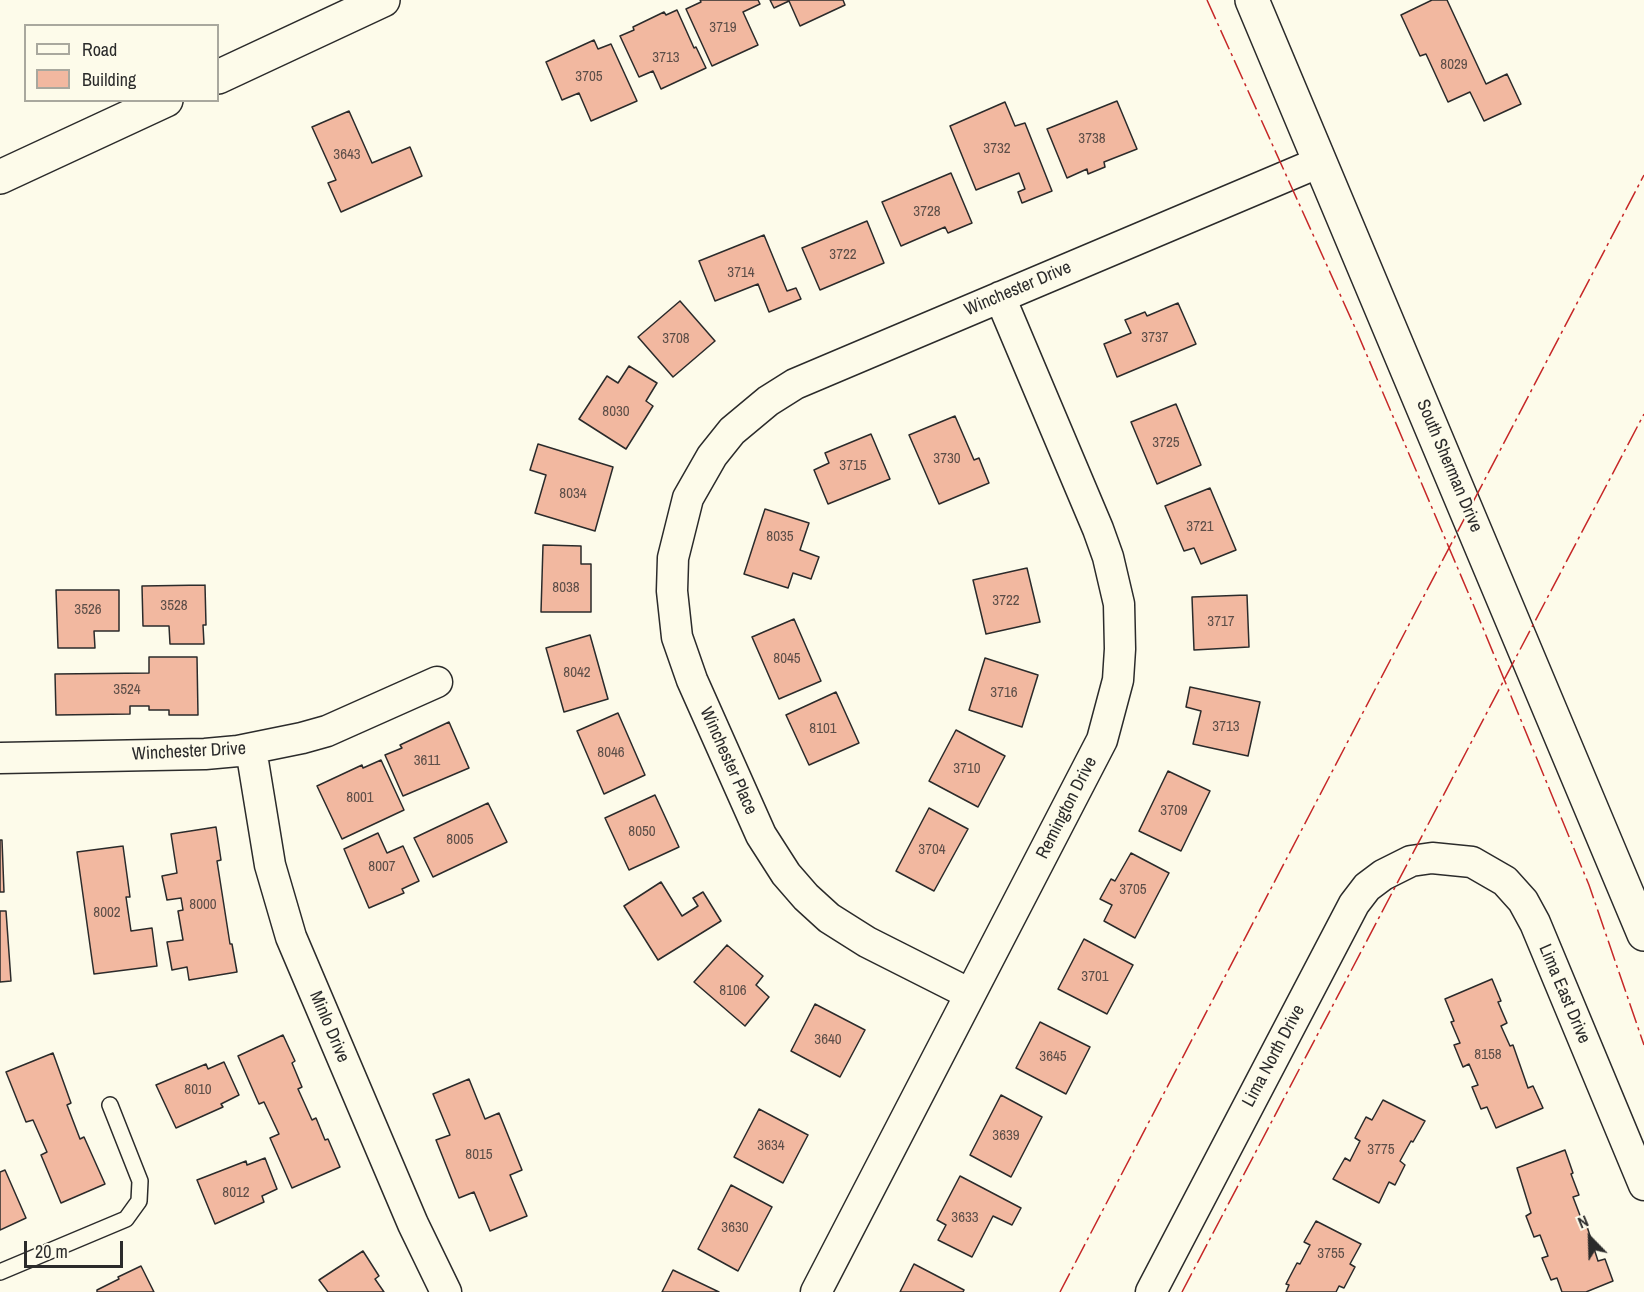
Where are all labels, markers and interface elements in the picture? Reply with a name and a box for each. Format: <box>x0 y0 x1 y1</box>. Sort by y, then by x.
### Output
house number: 3719 <box>709 19 737 37</box>
legend <box>24 24 219 102</box>
text: Road <box>82 37 117 62</box>
house number: 3713 <box>652 49 680 67</box>
house number: 8029 <box>1440 56 1468 74</box>
text: Building <box>82 67 136 92</box>
house number: 3705 <box>575 68 603 86</box>
house number: 3738 <box>1078 130 1106 148</box>
house number: 3732 <box>983 140 1011 158</box>
house number: 3643 <box>333 146 361 164</box>
house number: 3728 <box>913 203 941 221</box>
house number: 3722 <box>829 246 857 264</box>
street label: Winchester Drive <box>961 257 1075 321</box>
house number: 3714 <box>727 264 755 282</box>
house number: 3737 <box>1141 329 1169 347</box>
house number: 3708 <box>662 330 690 348</box>
street label: South Sherman Drive <box>1411 396 1487 536</box>
house number: 8030 <box>602 403 630 421</box>
house number: 3725 <box>1152 434 1180 452</box>
house number: 3730 <box>933 450 961 468</box>
house number: 3715 <box>839 457 867 475</box>
house number: 8034 <box>559 485 587 503</box>
house number: 3721 <box>1186 518 1214 536</box>
house number: 8035 <box>766 528 794 546</box>
house number: 8038 <box>552 579 580 597</box>
house number: 3722 <box>992 592 1020 610</box>
house number: 3528 <box>160 597 188 615</box>
house number: 3526 <box>74 601 102 619</box>
house number: 3717 <box>1207 613 1235 631</box>
house number: 8045 <box>773 650 801 668</box>
house number: 8042 <box>563 664 591 682</box>
house number: 3524 <box>113 681 141 699</box>
house number: 3716 <box>990 684 1018 702</box>
street label: Winchester Place <box>695 704 761 818</box>
house number: 3713 <box>1212 718 1240 736</box>
house number: 8101 <box>809 720 837 738</box>
street label: Winchester Drive <box>132 738 246 766</box>
house number: 8046 <box>597 744 625 762</box>
house number: 3611 <box>414 752 440 770</box>
street label: Remington Drive <box>1032 753 1102 863</box>
house number: 3710 <box>953 760 981 778</box>
house number: 8001 <box>346 789 374 807</box>
house number: 3709 <box>1160 802 1188 820</box>
house number: 8050 <box>628 823 656 841</box>
house number: 8005 <box>446 831 474 849</box>
house number: 3704 <box>918 841 946 859</box>
house number: 8007 <box>368 858 396 876</box>
house number: 3705 <box>1119 881 1147 899</box>
house number: 8000 <box>189 896 217 914</box>
house number: 8002 <box>93 904 121 922</box>
street label: Lima East Drive <box>1533 941 1595 1047</box>
house number: 3701 <box>1081 968 1109 986</box>
house number: 8106 <box>719 982 747 1000</box>
street label: Minlo Drive <box>304 988 354 1066</box>
street label: Lima North Drive <box>1238 1001 1310 1111</box>
house number: 3640 <box>814 1031 842 1049</box>
house number: 8158 <box>1474 1046 1502 1064</box>
house number: 3645 <box>1039 1048 1067 1066</box>
house number: 8010 <box>184 1081 212 1099</box>
house number: 3639 <box>992 1127 1020 1145</box>
house number: 3634 <box>757 1137 785 1155</box>
house number: 3775 <box>1367 1141 1395 1159</box>
house number: 8015 <box>465 1146 493 1164</box>
house number: 8012 <box>222 1184 250 1202</box>
north arrow <box>1560 1208 1620 1268</box>
house number: 3633 <box>951 1209 979 1227</box>
text: N <box>1574 1209 1592 1233</box>
house number: 3630 <box>721 1219 749 1237</box>
scale bar <box>27 1229 126 1267</box>
text: 20 m <box>35 1239 68 1264</box>
house number: 3755 <box>1317 1245 1345 1263</box>

